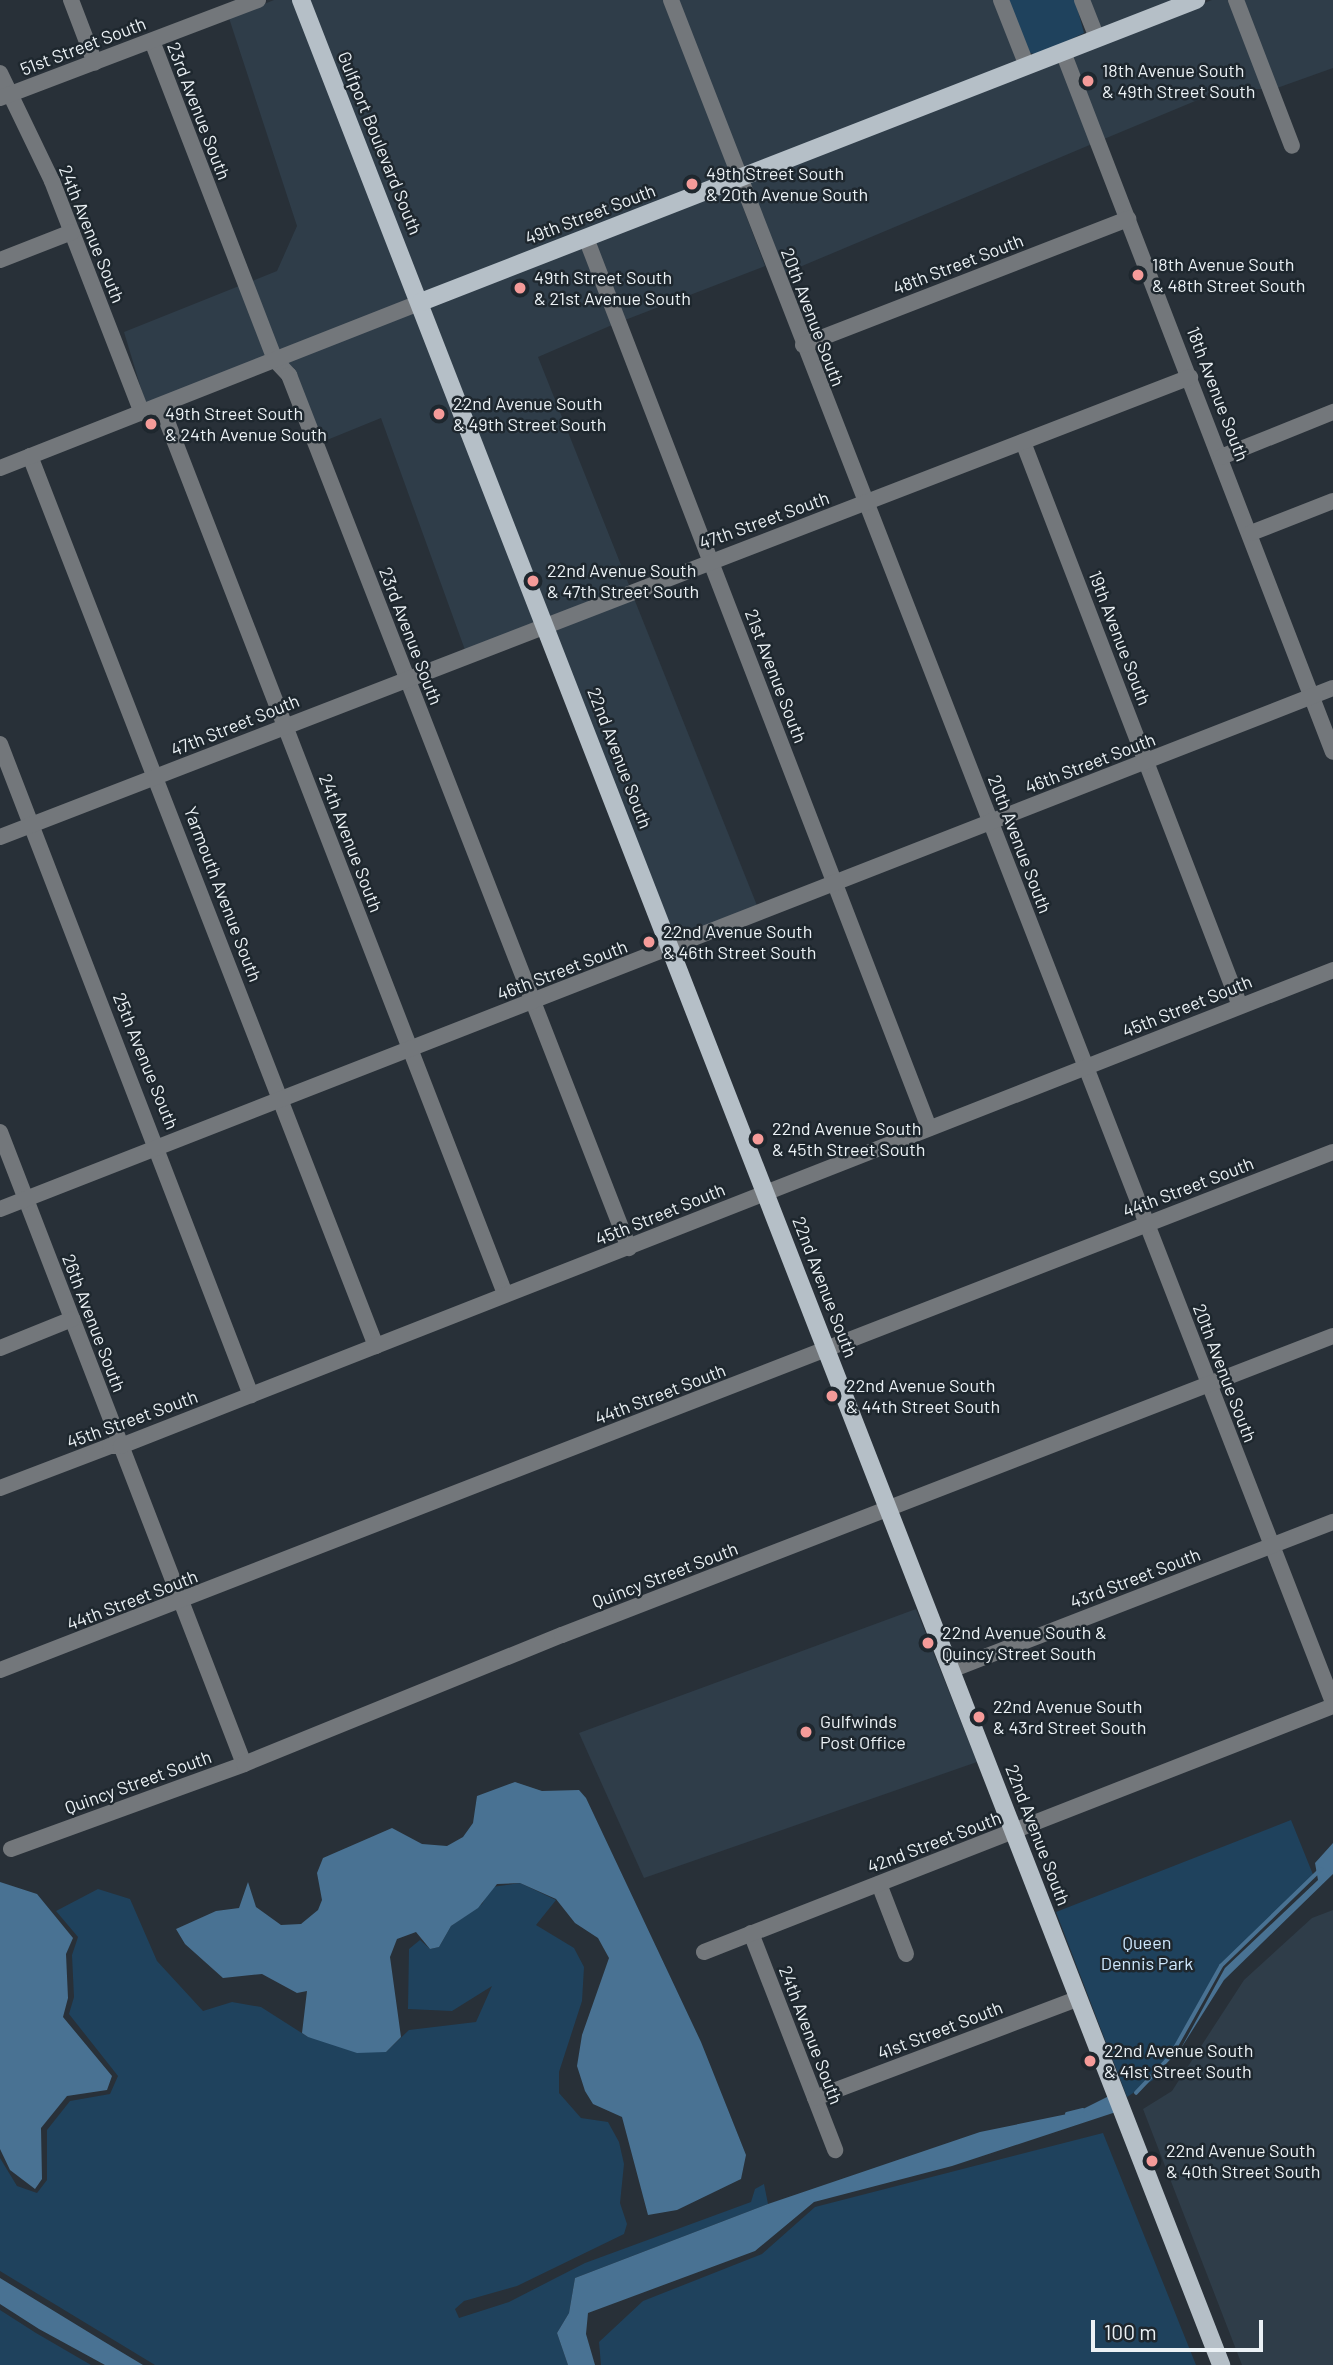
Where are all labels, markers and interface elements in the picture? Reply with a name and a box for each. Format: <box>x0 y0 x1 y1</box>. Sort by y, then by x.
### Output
street label: 51st Street South <box>17 12 149 80</box>
street label: 23rd Avenue South <box>163 39 235 183</box>
street label: Gulfport Boulevard South <box>333 48 427 238</box>
place label: 18th Avenue South & 49th Street South <box>1102 60 1256 102</box>
marker: 18th Avenue South & 49th Street South <box>1080 73 1096 89</box>
street label: 24th Avenue South <box>55 162 129 306</box>
place label: 49th Street South & 20th Avenue South <box>706 163 868 206</box>
marker: 49th Street South & 20th Avenue South <box>684 176 700 192</box>
street label: 49th Street South <box>522 179 658 249</box>
street label: 48th Street South <box>890 229 1026 299</box>
street label: 20th Avenue South <box>777 245 849 389</box>
place label: 18th Avenue South & 48th Street South <box>1152 254 1306 296</box>
place label: 49th Street South & 21st Avenue South <box>534 267 691 310</box>
marker: 18th Avenue South & 48th Street South <box>1130 267 1146 283</box>
marker: 49th Street South & 21st Avenue South <box>512 280 528 296</box>
street label: 18th Avenue South <box>1182 324 1254 464</box>
place label: 22nd Avenue South & 49th Street South <box>453 393 607 436</box>
place label: 49th Street South & 24th Avenue South <box>165 403 327 446</box>
marker: 22nd Avenue South & 49th Street South <box>431 406 447 422</box>
marker: 49th Street South & 24th Avenue South <box>143 416 159 432</box>
street label: 47th Street South <box>696 486 832 554</box>
place label: 22nd Avenue South & 47th Street South <box>547 560 699 602</box>
street label: 23rd Avenue South <box>375 564 447 708</box>
street label: 19th Avenue South <box>1084 568 1156 708</box>
marker: 22nd Avenue South & 47th Street South <box>525 573 541 589</box>
street label: 21st Avenue South <box>741 606 811 746</box>
street label: 22nd Avenue South <box>583 684 657 832</box>
street label: 47th Street South <box>168 689 302 761</box>
street label: 46th Street South <box>1022 728 1158 798</box>
street label: 24th Avenue South <box>315 771 387 915</box>
street label: 20th Avenue South <box>984 772 1056 916</box>
street label: Yarmouth Avenue South <box>180 803 266 985</box>
place label: 22nd Avenue South & 46th Street South <box>663 921 816 964</box>
marker: 22nd Avenue South & 46th Street South <box>641 934 657 950</box>
street label: 46th Street South <box>494 935 630 1005</box>
street label: 45th Street South <box>1119 970 1255 1042</box>
street label: 25th Avenue South <box>109 989 183 1133</box>
place label: 22nd Avenue South & 45th Street South <box>772 1118 925 1160</box>
marker: 22nd Avenue South & 45th Street South <box>750 1131 766 1147</box>
street label: 44th Street South <box>1119 1152 1257 1222</box>
street label: 45th Street South <box>592 1178 728 1250</box>
street label: 22nd Avenue South <box>788 1213 862 1361</box>
street label: 26th Avenue South <box>58 1251 130 1395</box>
street label: 20th Avenue South <box>1189 1301 1261 1445</box>
street label: 44th Street South <box>591 1359 729 1429</box>
place label: 22nd Avenue South & 44th Street South <box>846 1375 1000 1418</box>
street label: 45th Street South <box>63 1385 201 1453</box>
marker: 22nd Avenue South & 44th Street South <box>824 1388 840 1404</box>
street label: Quincy Street South <box>589 1537 741 1613</box>
street label: 43rd Street South <box>1067 1543 1203 1613</box>
street label: 44th Street South <box>63 1565 201 1635</box>
place label: 22nd Avenue South & Quincy Street South <box>942 1622 1107 1664</box>
marker: 22nd Avenue South & Quincy Street South <box>920 1635 936 1651</box>
place label: 22nd Avenue South & 43rd Street South <box>993 1696 1146 1738</box>
marker: 22nd Avenue South & 43rd Street South <box>971 1709 987 1725</box>
place label: Gulfwinds Post Office <box>820 1711 906 1754</box>
marker: Gulfwinds Post Office <box>798 1724 814 1740</box>
street label: Quincy Street South <box>62 1745 214 1819</box>
street label: 22nd Avenue South <box>1001 1761 1075 1909</box>
street label: 42nd Street South <box>864 1807 1004 1877</box>
park label: Queen Dennis Park <box>1101 1932 1193 1974</box>
street label: 24th Avenue South <box>775 1963 847 2107</box>
street label: 41st Street South <box>874 1996 1006 2064</box>
place label: 22nd Avenue South & 41st Street South <box>1104 2040 1253 2082</box>
marker: 22nd Avenue South & 41st Street South <box>1082 2053 1098 2069</box>
place label: 22nd Avenue South & 40th Street South <box>1166 2140 1320 2182</box>
marker: 22nd Avenue South & 40th Street South <box>1144 2153 1160 2169</box>
scale bar <box>1095 2306 1266 2350</box>
text: 100 m <box>1104 2319 1157 2344</box>

